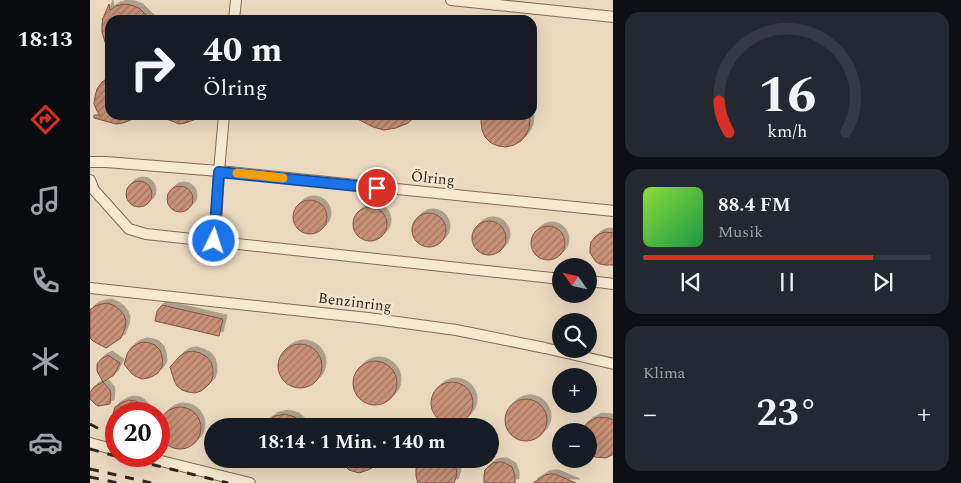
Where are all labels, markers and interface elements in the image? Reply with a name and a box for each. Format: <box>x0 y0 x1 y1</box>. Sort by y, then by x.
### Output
text: 18:13 <box>17 23 73 56</box>
text: 40 m <box>203 24 283 77</box>
icon: right <box>120 35 185 100</box>
text: 16 <box>758 56 816 135</box>
text: Ölring <box>203 72 268 105</box>
icon: directions <box>28 102 63 137</box>
text: km/h <box>767 118 807 145</box>
street label: Ölring <box>410 165 456 192</box>
pin <box>356 167 398 209</box>
icon: arrive <box>363 174 391 202</box>
icon: music <box>28 183 63 218</box>
text: 88.4 FM <box>718 191 791 220</box>
position arrow <box>187 214 239 266</box>
text: Musik <box>718 220 763 244</box>
north arrow <box>552 258 598 302</box>
map controls <box>552 258 597 468</box>
icon: phone <box>28 263 63 298</box>
icon: previous <box>677 268 705 296</box>
icon: pause <box>773 268 801 296</box>
icon: next <box>869 268 897 296</box>
street label: Benzinring <box>317 287 393 318</box>
button: search <box>552 313 597 358</box>
icon: climate <box>28 344 63 379</box>
text: Klima <box>643 361 685 385</box>
button: + <box>552 368 597 413</box>
text: 23° <box>756 385 818 443</box>
text: − <box>643 393 657 436</box>
text: + <box>917 393 931 436</box>
speed limit sign: 20 <box>105 402 170 467</box>
button: − <box>552 423 597 468</box>
icon: car <box>28 425 63 460</box>
text: 18:14 · 1 Min. · 140 m <box>258 428 445 457</box>

